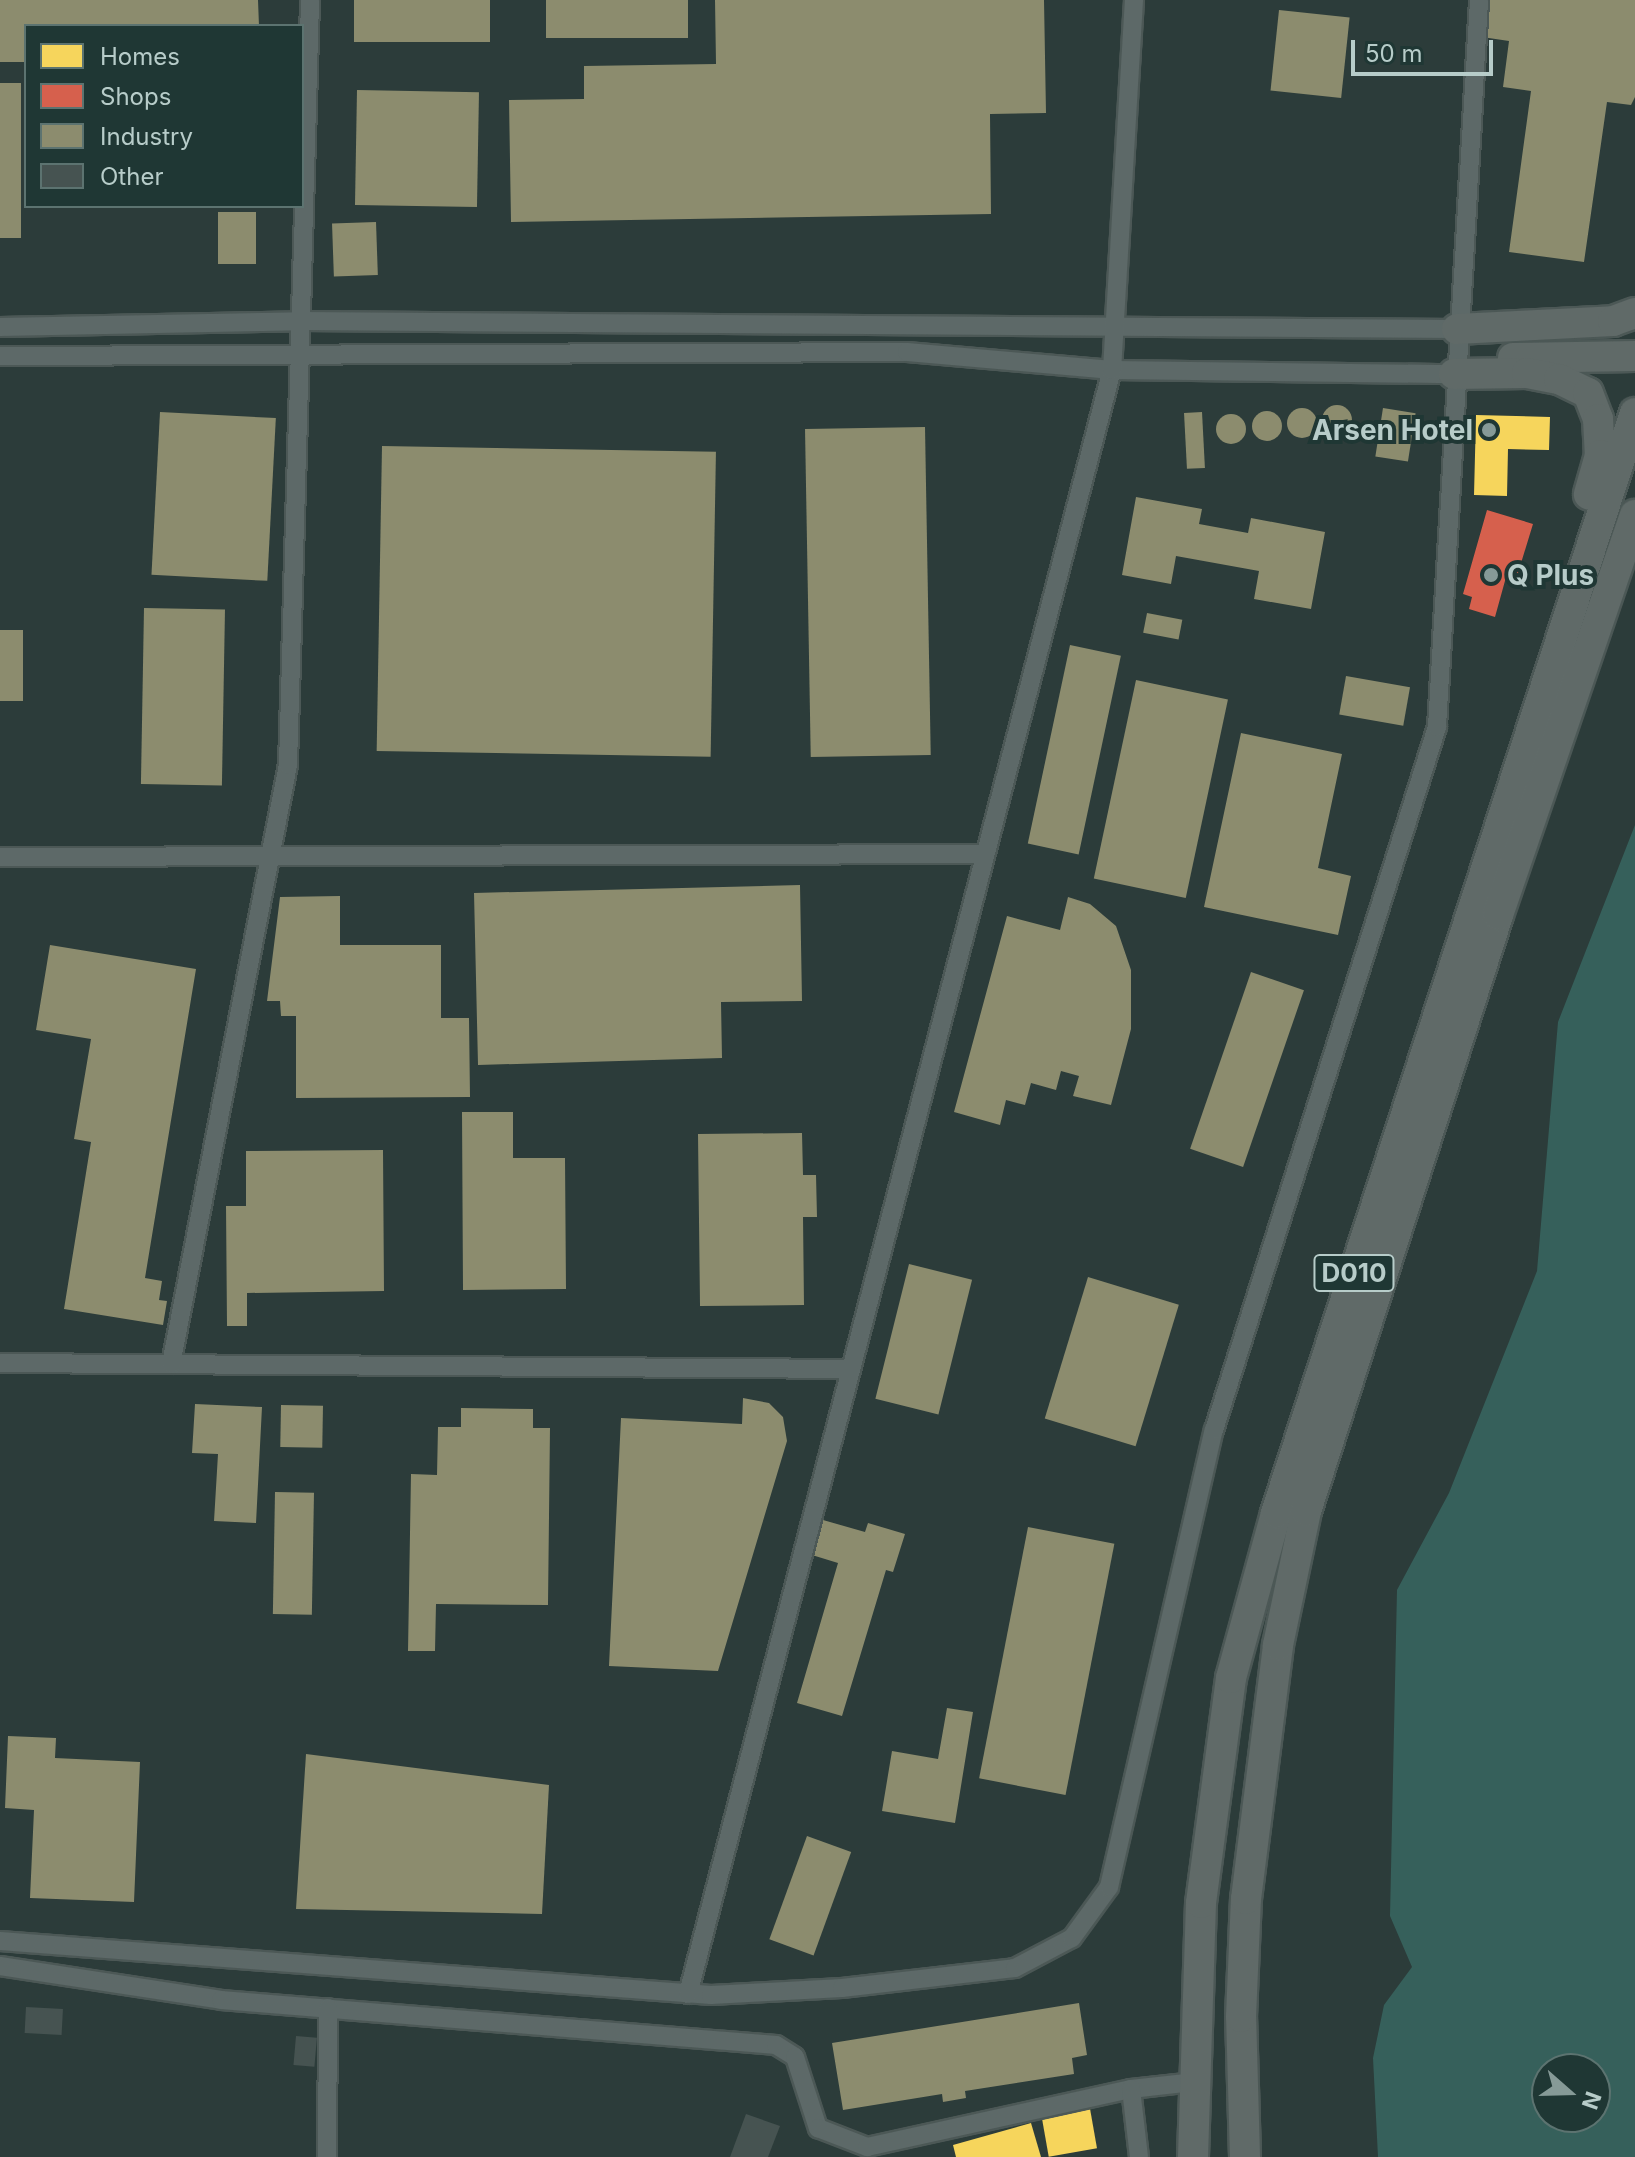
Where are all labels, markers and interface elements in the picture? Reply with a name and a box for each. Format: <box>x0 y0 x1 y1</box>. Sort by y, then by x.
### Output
legend <box>24 24 304 208</box>
scale bar <box>1355 24 1497 74</box>
text: 50 m <box>1365 39 1423 68</box>
text: Homes <box>100 42 180 71</box>
text: Shops <box>100 82 171 111</box>
text: Industry <box>100 122 193 151</box>
text: Other <box>100 162 163 191</box>
place label: Arsen Hotel <box>1312 413 1473 447</box>
marker: Arsen Hotel <box>1480 421 1498 439</box>
place label: Q Plus <box>1507 558 1594 592</box>
marker: Q Plus <box>1482 566 1500 584</box>
road number: D010 <box>1312 1251 1396 1295</box>
north arrow <box>1531 2053 1611 2133</box>
text: N <box>1577 2088 1607 2113</box>

